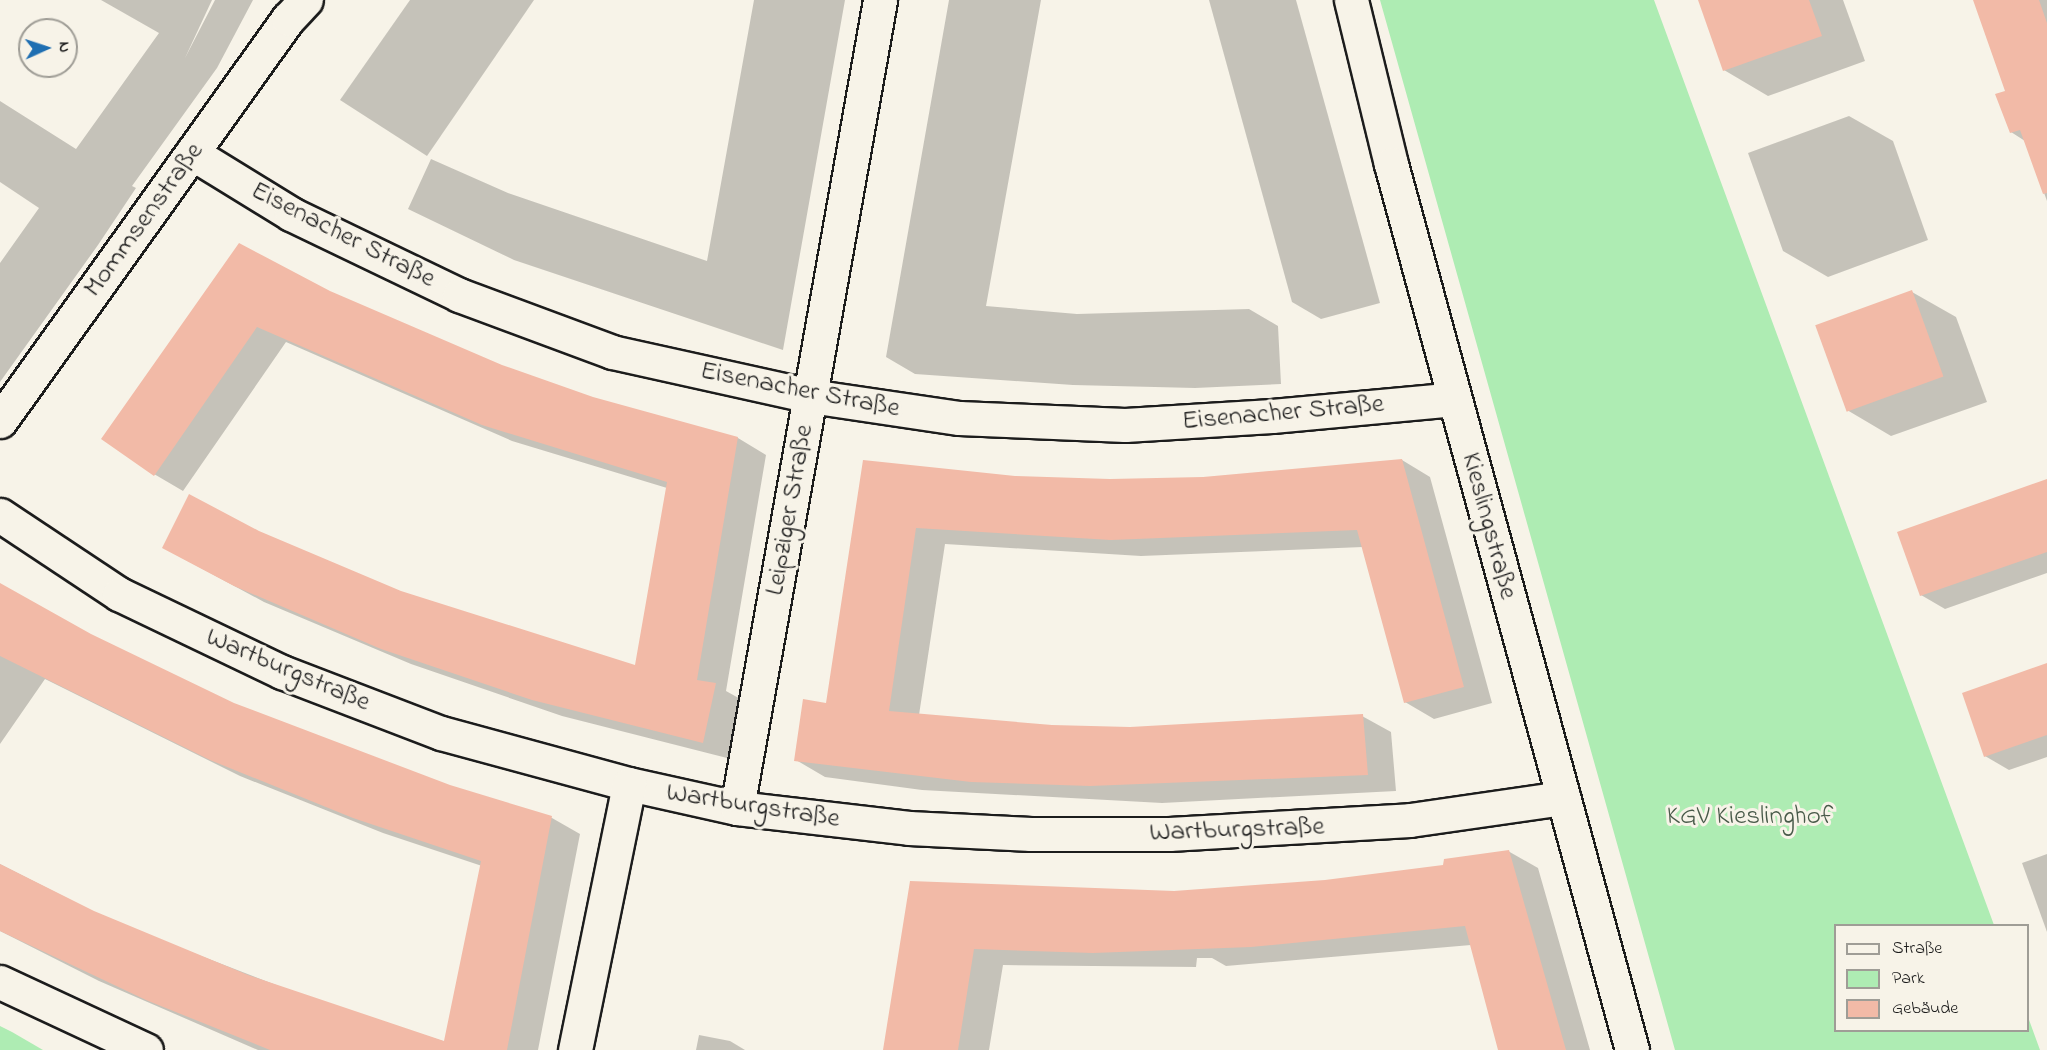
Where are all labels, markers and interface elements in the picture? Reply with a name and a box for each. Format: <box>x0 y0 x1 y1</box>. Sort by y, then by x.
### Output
north arrow <box>18 18 78 78</box>
text: N <box>52 41 76 53</box>
street label: Mommsenstraße <box>77 136 211 304</box>
street label: Eisenacher Straße <box>245 175 441 295</box>
street label: Eisenacher Straße <box>697 355 903 425</box>
street label: Eisenacher Straße <box>1181 388 1385 438</box>
street label: Leipziger Straße <box>759 422 821 598</box>
street label: Kieslingstraße <box>1454 449 1524 603</box>
street label: Wartburgstraße <box>201 621 375 719</box>
street label: Wartburgstraße <box>664 776 842 836</box>
park label: KGV Kieslinghof <box>1667 801 1833 833</box>
street label: Wartburgstraße <box>1149 811 1325 849</box>
legend <box>1834 924 2029 1032</box>
text: Straße <box>1892 936 1942 962</box>
text: Park <box>1892 966 1925 992</box>
text: Gebäude <box>1892 996 1958 1022</box>

